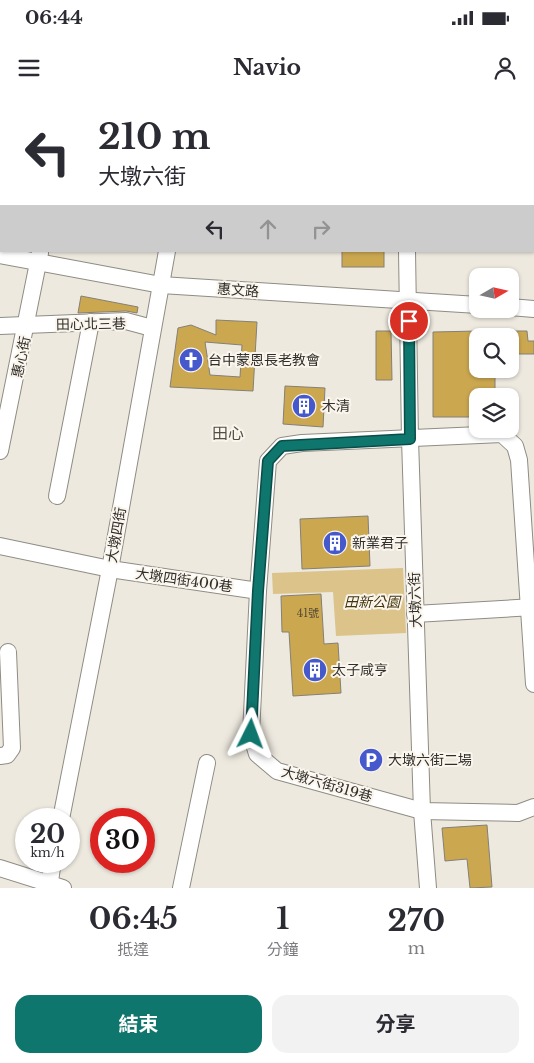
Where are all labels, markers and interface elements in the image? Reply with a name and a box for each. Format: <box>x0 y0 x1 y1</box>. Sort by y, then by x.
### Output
text: 06:44 <box>25 6 83 29</box>
icon: menu <box>15 54 43 82</box>
text: Navio <box>233 54 301 81</box>
icon: person <box>491 54 519 82</box>
text: 210 m <box>98 115 211 158</box>
icon: left <box>15 120 80 185</box>
text: 大墩六街 <box>98 163 186 190</box>
icon: left <box>201 215 229 243</box>
icon: ahead <box>254 215 282 243</box>
icon: right <box>307 215 335 243</box>
north arrow <box>469 268 519 318</box>
map controls <box>469 268 519 438</box>
street label: 惠文路 <box>216 280 260 300</box>
pin <box>388 300 430 342</box>
icon: arrive <box>395 307 423 335</box>
street label: 田心北三巷 <box>56 314 126 334</box>
button: search <box>469 328 519 378</box>
street label: 惠心街 <box>8 335 34 379</box>
church icon: 台中蒙恩長老教會 <box>178 347 204 373</box>
place label: 台中蒙恩長老教會 <box>208 351 320 369</box>
button: layers <box>469 388 519 438</box>
building icon: 木清 <box>291 393 317 419</box>
place label: 木清 <box>322 397 350 415</box>
district label: 田心 <box>212 423 244 443</box>
street label: 大墩四街 <box>102 506 130 564</box>
building icon: 新業君子 <box>322 530 348 556</box>
place label: 新業君子 <box>352 534 408 552</box>
street label: 大墩四街400巷 <box>134 564 234 596</box>
street label: 大墩六街 <box>405 572 425 628</box>
park label: 田新公園 <box>344 593 402 611</box>
house number: 41號 <box>297 606 319 620</box>
building icon: 太子咸亨 <box>302 657 328 683</box>
place label: 太子咸亨 <box>332 661 388 679</box>
position arrow <box>224 707 276 759</box>
parking icon: 大墩六街二場 <box>358 747 384 773</box>
place label: 大墩六街二場 <box>388 751 472 769</box>
street label: 大墩六街319巷 <box>279 762 375 806</box>
speed limit sign: 30 <box>90 808 155 873</box>
text: 20 <box>30 819 65 850</box>
text: km/h <box>30 845 65 860</box>
text: 06:45 <box>89 900 178 937</box>
text: 1 <box>276 900 289 937</box>
text: 270 <box>388 902 445 939</box>
text: m <box>408 938 425 958</box>
text: 抵達 <box>117 939 149 959</box>
text: 分鐘 <box>267 939 299 959</box>
button: 結束 <box>15 995 262 1053</box>
button: 分享 <box>272 995 519 1053</box>

